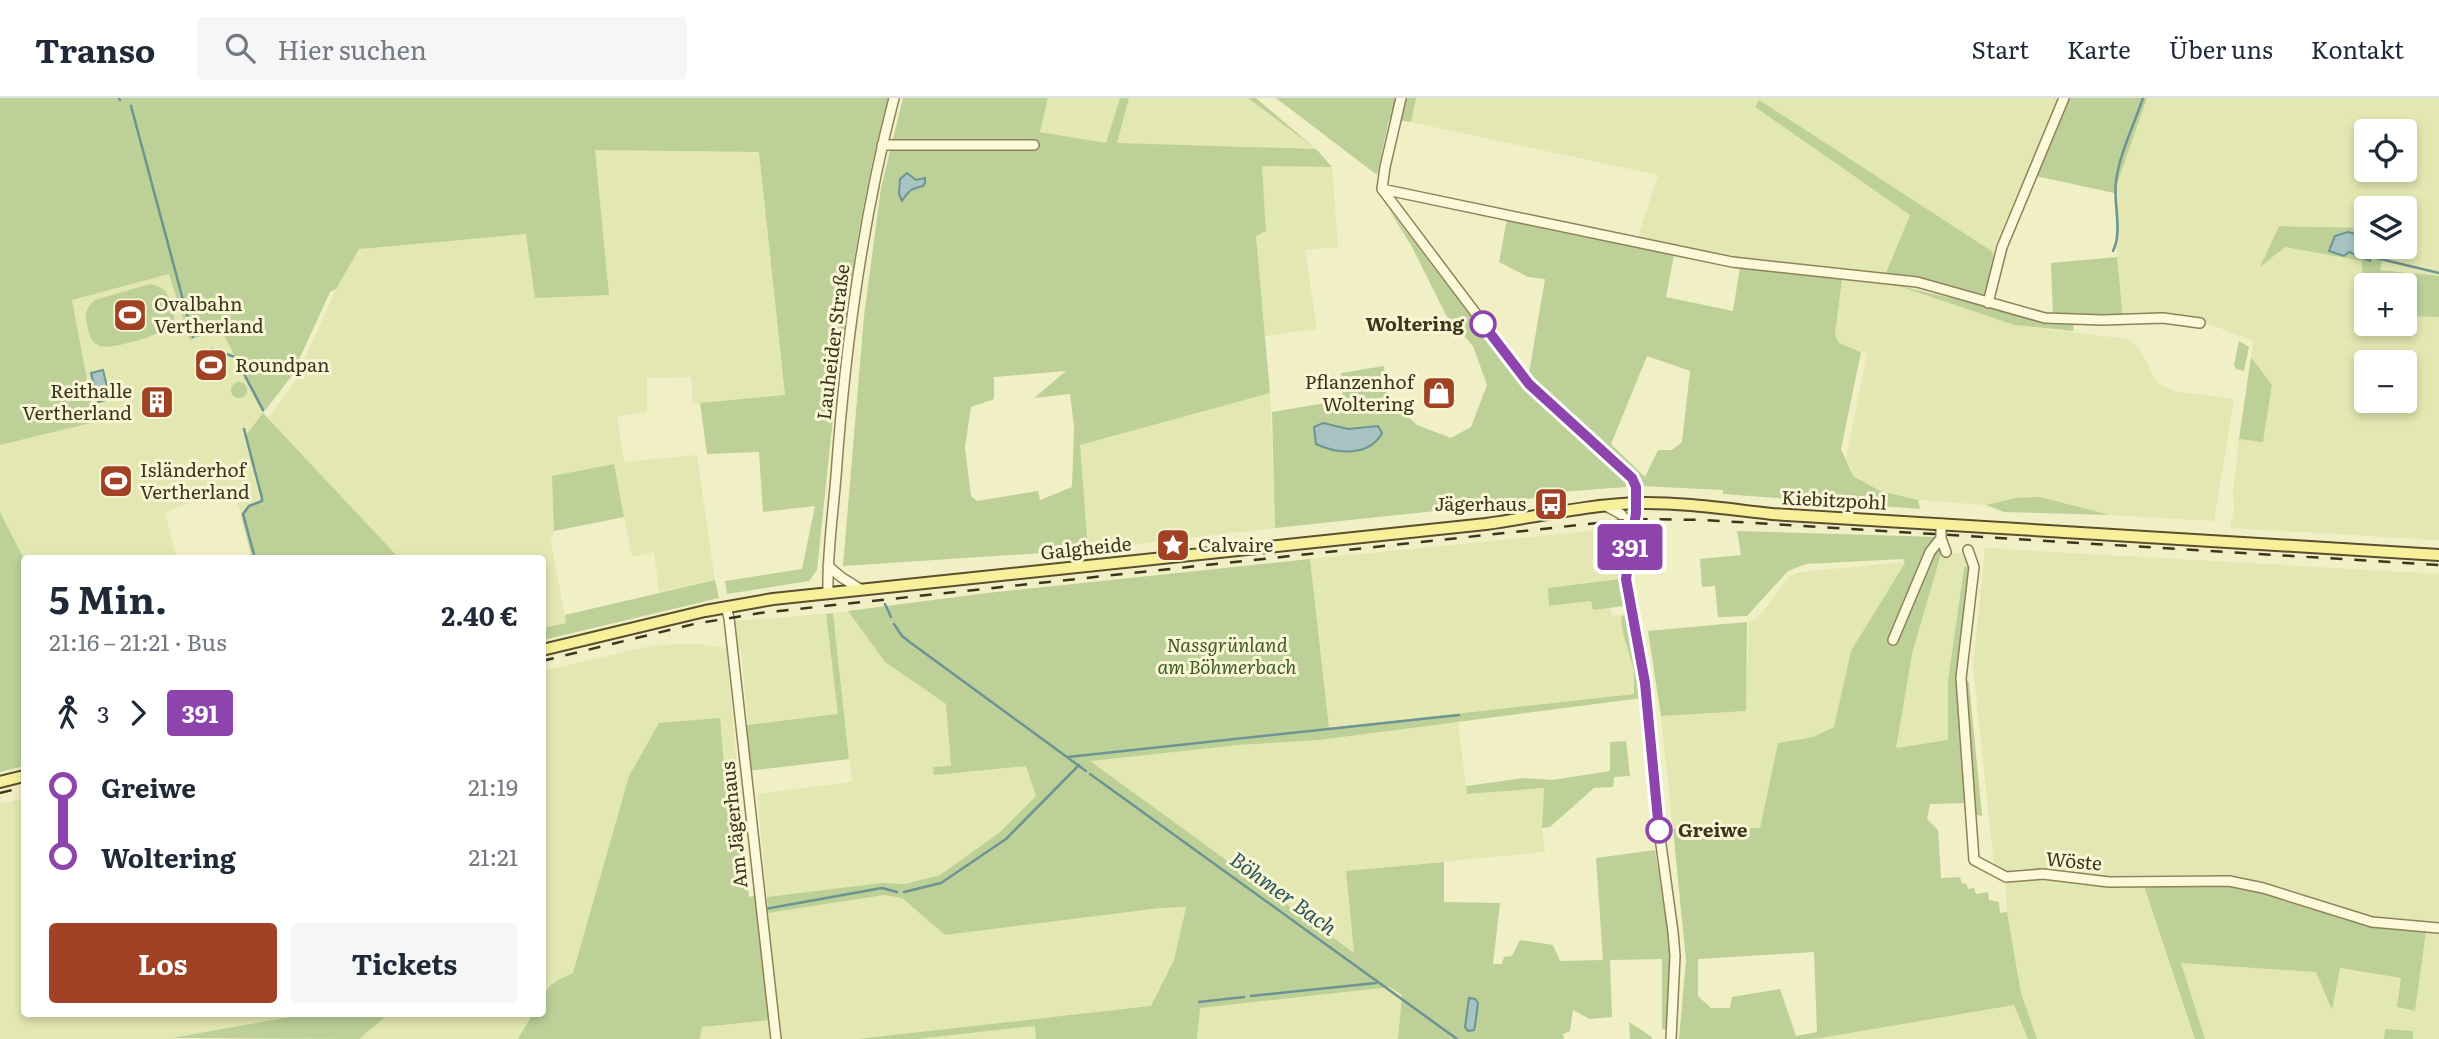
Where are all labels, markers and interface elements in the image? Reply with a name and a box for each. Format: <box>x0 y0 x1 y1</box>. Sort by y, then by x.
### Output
search box <box>197 17 687 80</box>
text: Transo <box>35 24 155 73</box>
icon: search <box>221 29 259 67</box>
text: Hier suchen <box>277 29 427 68</box>
text: Start <box>1972 31 2029 66</box>
text: Karte <box>2067 31 2131 66</box>
text: Über uns <box>2169 31 2273 66</box>
text: Kontakt <box>2311 31 2404 66</box>
map controls <box>2354 119 2417 413</box>
button: locate <box>2354 119 2417 182</box>
button: layers <box>2354 196 2417 259</box>
street label: Lauheider Straße <box>809 262 855 421</box>
button: + <box>2354 273 2417 336</box>
place label: Ovalbahn Vertherland <box>154 289 264 339</box>
sports icon: Ovalbahn Vertherland <box>111 296 149 334</box>
place label: Woltering <box>1366 309 1465 337</box>
marker: Woltering <box>1470 311 1496 337</box>
sports icon: Roundpan <box>192 346 230 384</box>
place label: Roundpan <box>235 350 330 378</box>
button: − <box>2354 350 2417 413</box>
place label: Pflanzenhof Woltering <box>1305 367 1416 417</box>
shop icon: Pflanzenhof Woltering <box>1420 374 1458 412</box>
place label: Reithalle Vertherland <box>22 376 132 426</box>
building icon: Reithalle Vertherland <box>138 383 176 421</box>
place label: Isländerhof Vertherland <box>140 455 250 505</box>
sports icon: Isländerhof Vertherland <box>97 462 135 500</box>
street label: Kiebitzpohl <box>1781 482 1888 516</box>
bus stop icon: Jägerhaus <box>1532 485 1570 523</box>
place label: Jägerhaus <box>1434 489 1526 517</box>
line badge: 391 <box>1590 524 1670 570</box>
place icon: Calvaire <box>1154 526 1192 564</box>
street label: Galgheide <box>1039 528 1133 566</box>
text: 391 <box>1611 529 1649 564</box>
place label: Calvaire <box>1198 530 1273 558</box>
text: 5 Min. <box>49 569 167 626</box>
text: 2.40 € <box>441 595 518 634</box>
text: 21:16 – 21:21 · Bus <box>49 624 227 658</box>
park label: Nassgrünland am Böhmerbach <box>1157 630 1297 680</box>
icon: walk <box>49 694 87 732</box>
icon: forward <box>119 694 157 732</box>
text: 391 <box>181 695 219 730</box>
text: 3 <box>97 696 109 730</box>
street label: Am Jägerhaus <box>712 760 754 890</box>
text: Greiwe <box>101 767 196 806</box>
text: 21:19 <box>468 769 518 803</box>
place label: Greiwe <box>1678 815 1748 843</box>
marker: Greiwe <box>1646 817 1672 843</box>
text: Woltering <box>101 837 236 876</box>
text: 21:21 <box>469 839 518 873</box>
water label: Böhmer Bach <box>1225 843 1345 942</box>
street label: Wöste <box>2045 844 2103 876</box>
button: Los <box>49 923 277 1003</box>
button: Tickets <box>291 923 518 1003</box>

